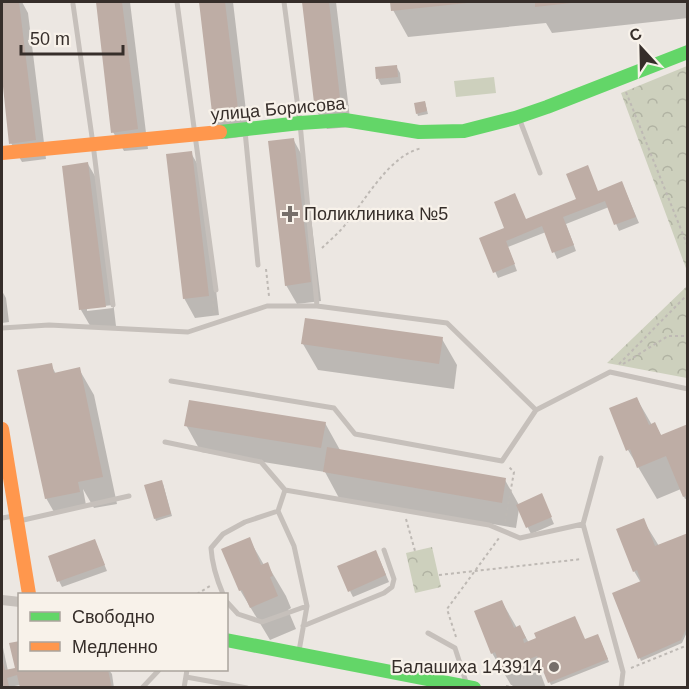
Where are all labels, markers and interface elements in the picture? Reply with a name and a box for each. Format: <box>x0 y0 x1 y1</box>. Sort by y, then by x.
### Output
scale bar <box>21 18 123 56</box>
north arrow <box>611 18 671 78</box>
text: С <box>627 24 645 45</box>
text: 50 m <box>30 29 70 49</box>
street label: улица Борисова <box>210 93 347 125</box>
place label: Поликлиника №5 <box>304 204 448 224</box>
marker: Поликлиника №5 <box>281 205 299 223</box>
legend <box>18 593 228 671</box>
text: Свободно <box>72 607 155 627</box>
text: Медленно <box>72 637 158 657</box>
place label: Балашиха 143914 <box>391 657 542 677</box>
marker: Балашиха 143914 <box>547 660 561 674</box>

